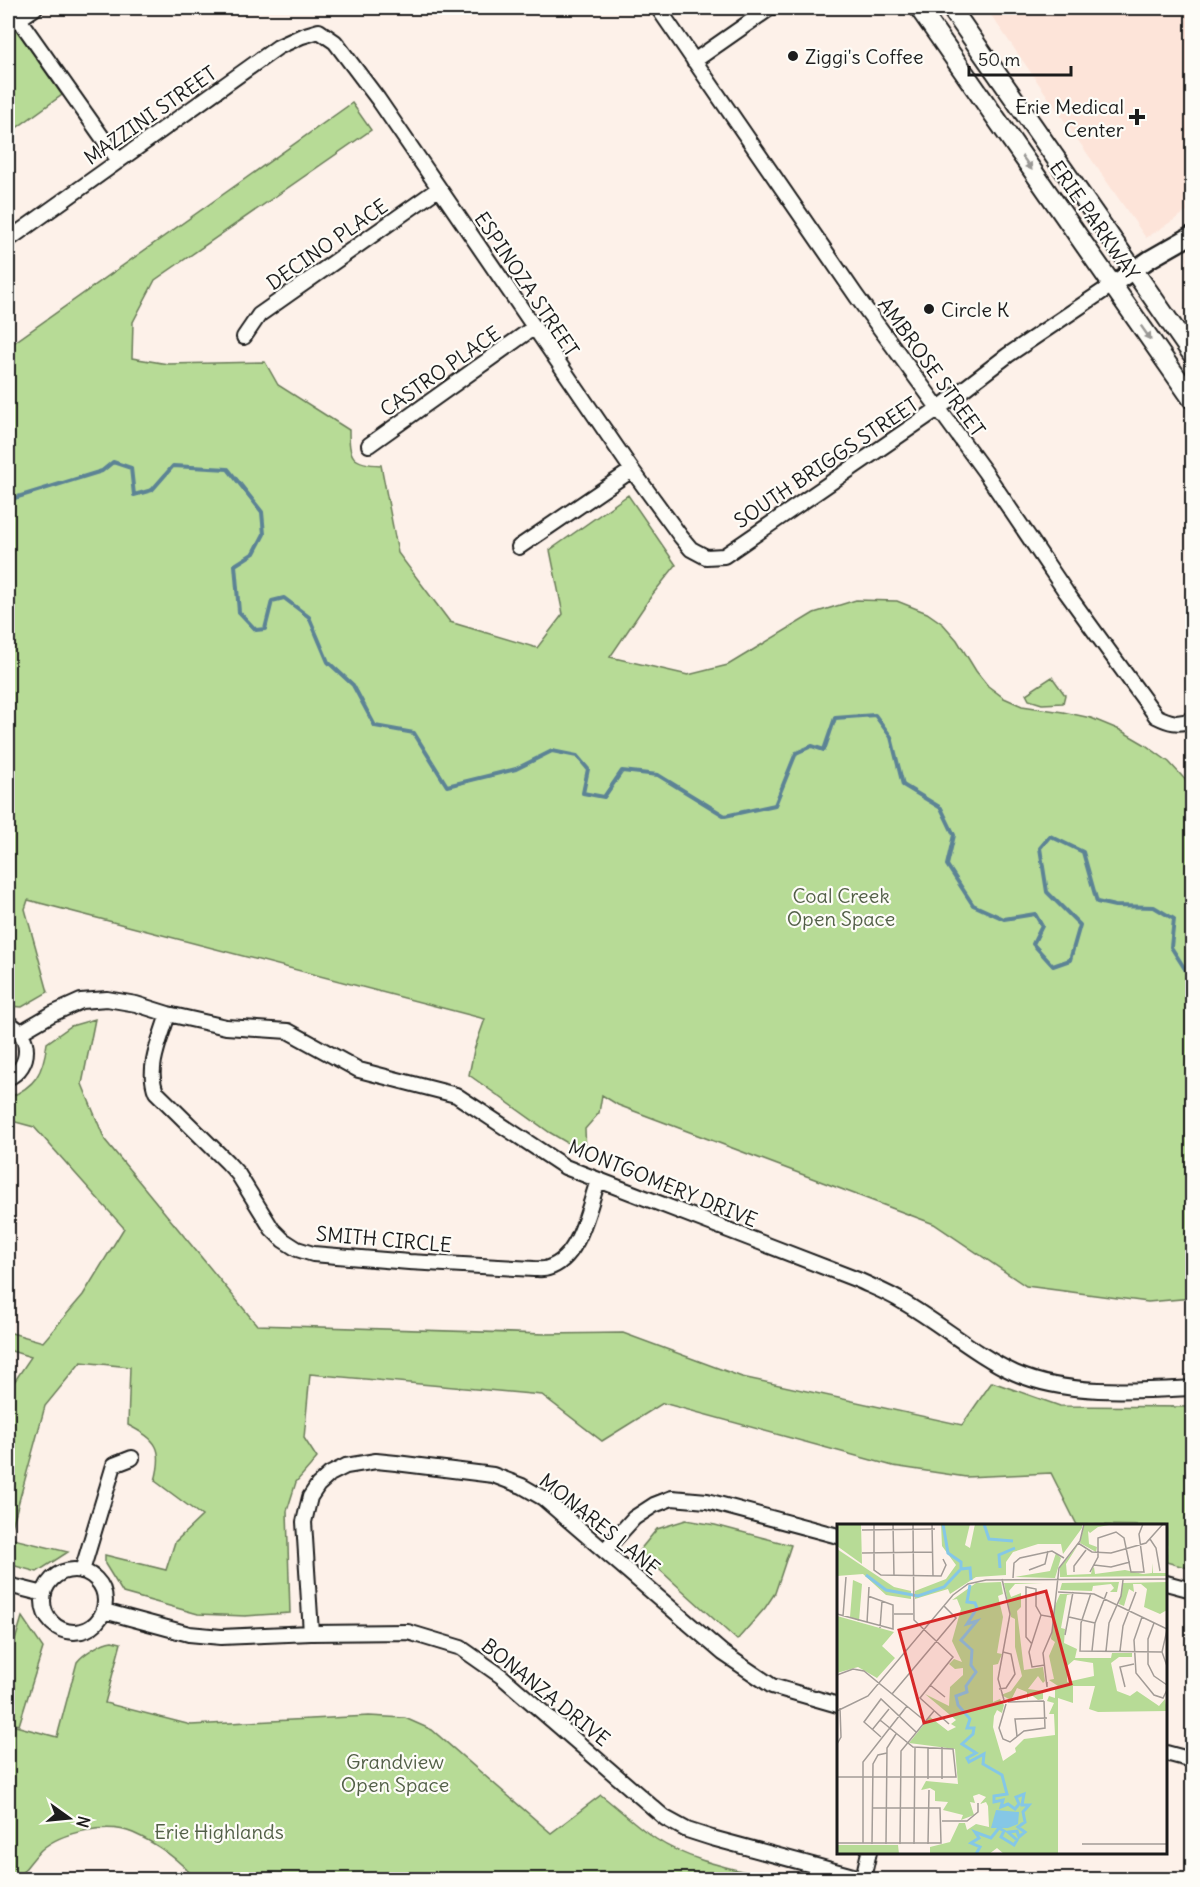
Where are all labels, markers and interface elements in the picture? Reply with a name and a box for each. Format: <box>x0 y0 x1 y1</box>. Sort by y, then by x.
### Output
scale bar <box>969 39 1071 77</box>
place label: Ziggi's Coffee <box>805 44 924 69</box>
text: 50 m <box>978 48 1020 71</box>
marker: Ziggi's Coffee <box>786 49 800 63</box>
street label: MAZZINI STREET <box>79 60 221 170</box>
place label: Erie Medical Center <box>1015 94 1124 142</box>
marker: Erie Medical Center <box>1128 108 1146 126</box>
one-way arrow <box>1021 155 1032 171</box>
street label: ERIE PARKWAY <box>1045 156 1145 284</box>
street label: DECINO PLACE <box>262 193 392 295</box>
street label: ESPINOZA STREET <box>469 207 585 361</box>
street label: AMBROSE STREET <box>873 292 991 442</box>
place label: Circle K <box>941 297 1010 322</box>
marker: Circle K <box>922 302 936 316</box>
street label: CASTRO PLACE <box>375 320 505 422</box>
one-way arrow <box>1140 324 1152 340</box>
street label: SOUTH BRIGGS STREET <box>729 391 923 533</box>
park label: Coal Creek Open Space <box>787 883 895 931</box>
street label: MONTGOMERY DRIVE <box>565 1134 761 1232</box>
street label: SMITH CIRCLE <box>315 1221 453 1257</box>
street label: MONARES LANE <box>535 1468 665 1580</box>
inset map <box>837 1524 1167 1854</box>
street label: BONANZA DRIVE <box>477 1633 615 1751</box>
park label: Grandview Open Space <box>341 1749 449 1797</box>
north arrow <box>39 1788 99 1848</box>
text: N <box>72 1814 95 1830</box>
park label: Erie Highlands <box>154 1819 284 1844</box>

